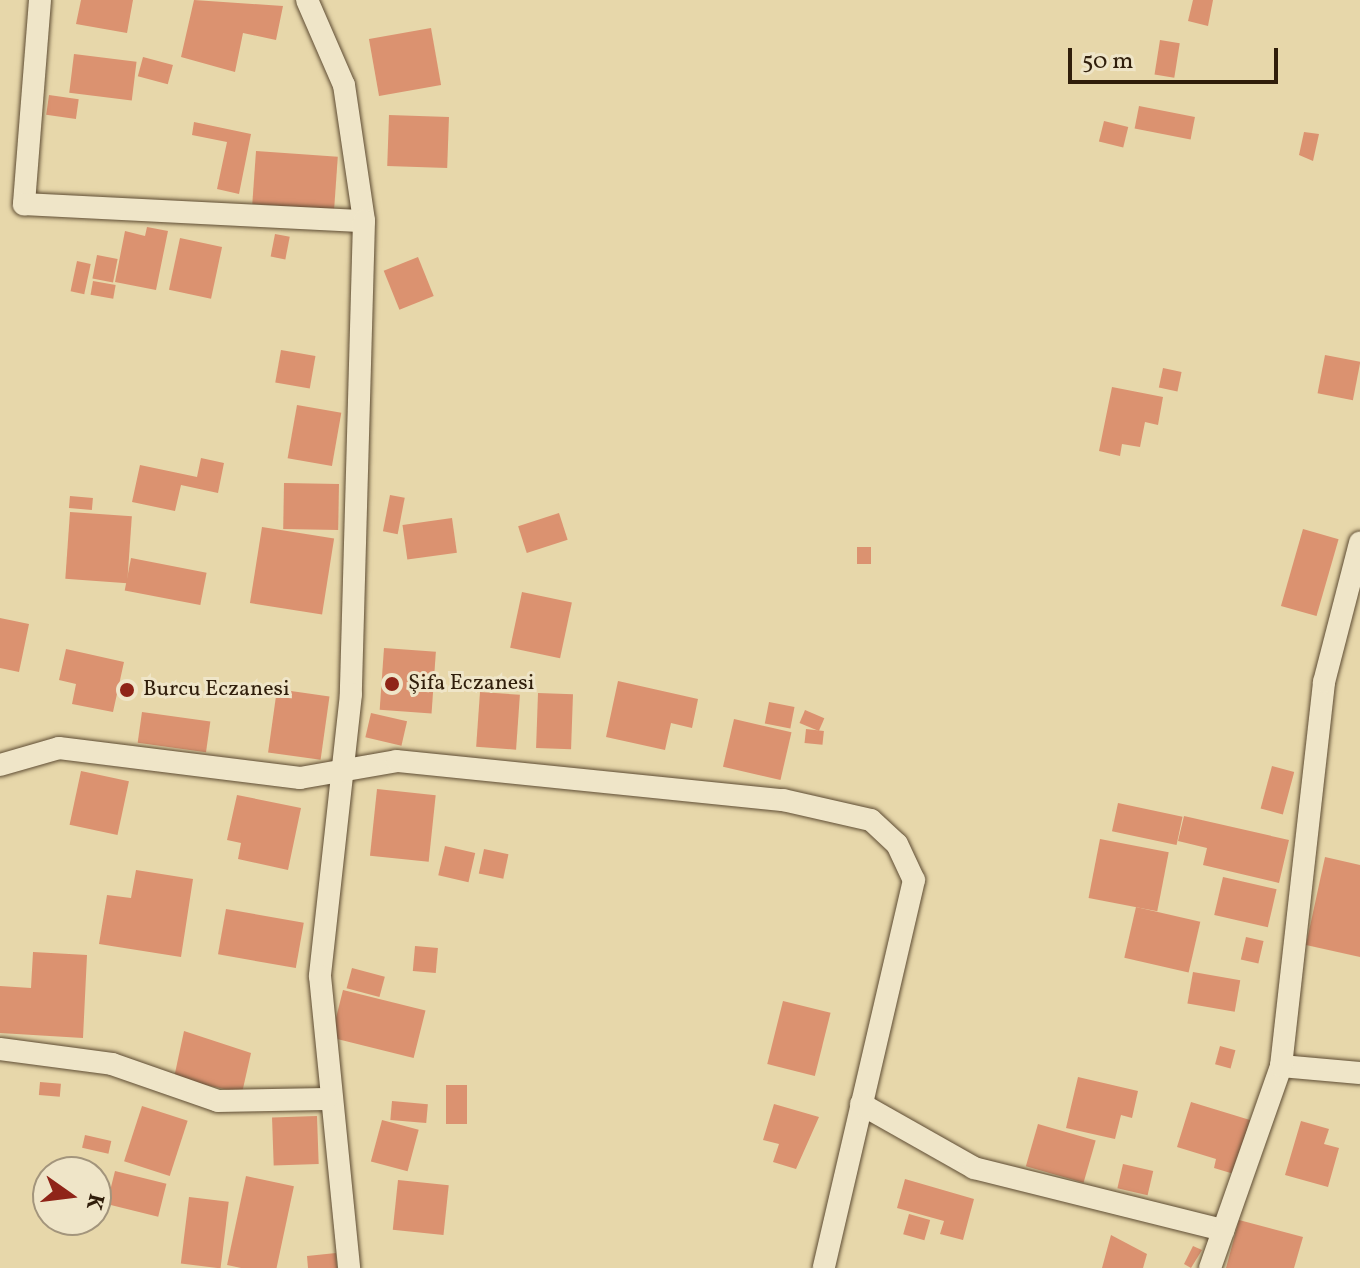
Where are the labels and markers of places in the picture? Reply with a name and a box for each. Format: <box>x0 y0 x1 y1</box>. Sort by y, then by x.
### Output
place label: Şifa Eczanesi <box>408 671 534 697</box>
marker: Şifa Eczanesi <box>383 675 401 693</box>
place label: Burcu Eczanesi <box>143 677 290 703</box>
marker: Burcu Eczanesi <box>118 681 136 699</box>

